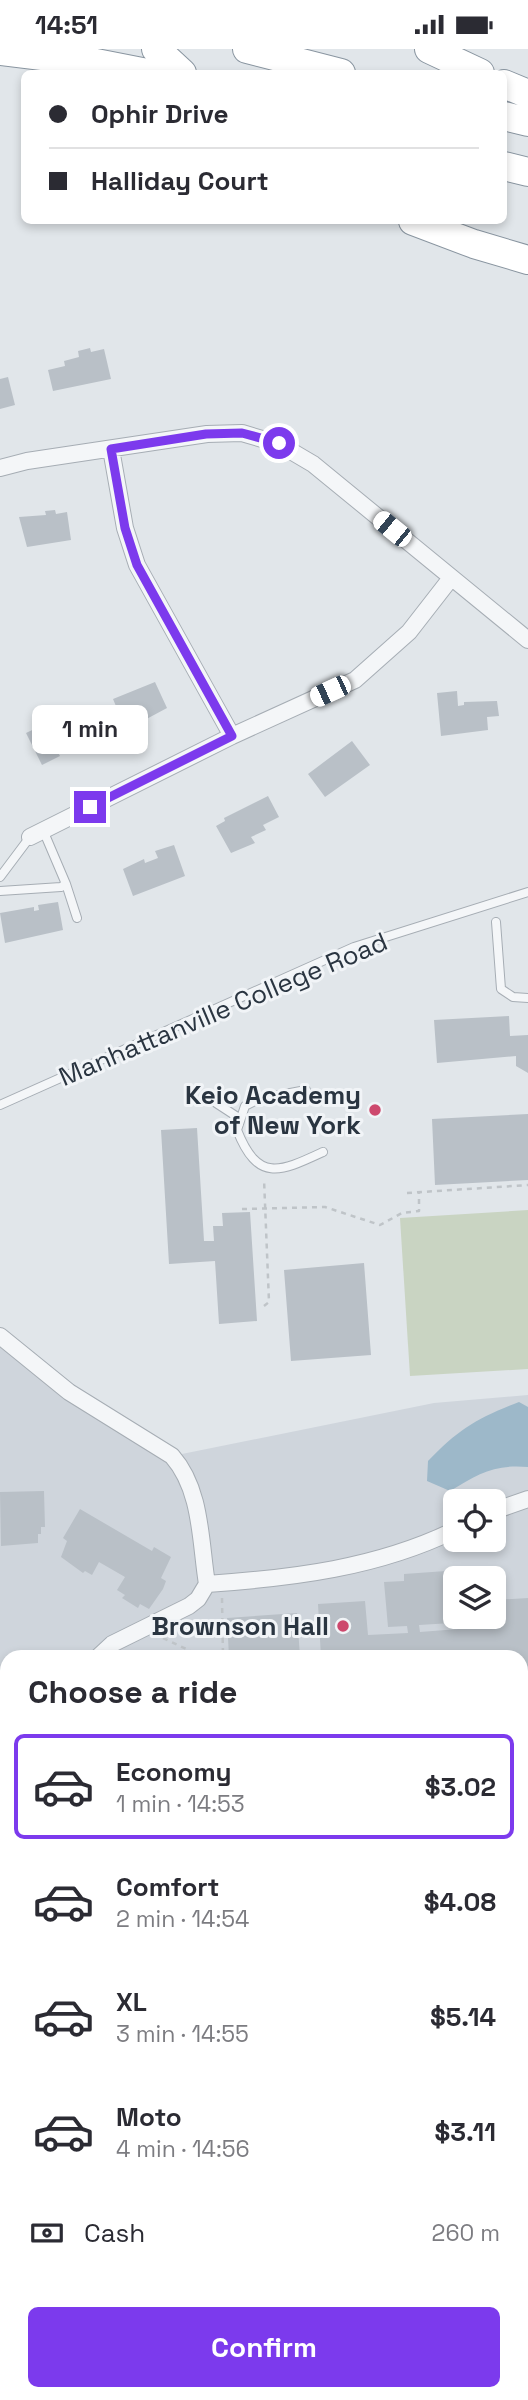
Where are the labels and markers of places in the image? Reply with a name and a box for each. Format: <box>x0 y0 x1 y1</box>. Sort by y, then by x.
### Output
place label: Keio Academy of New York <box>185 1078 361 1142</box>
marker: Keio Academy of New York <box>367 1102 383 1118</box>
place label: Brownson Hall <box>152 1609 329 1643</box>
marker: Brownson Hall <box>335 1618 351 1634</box>

